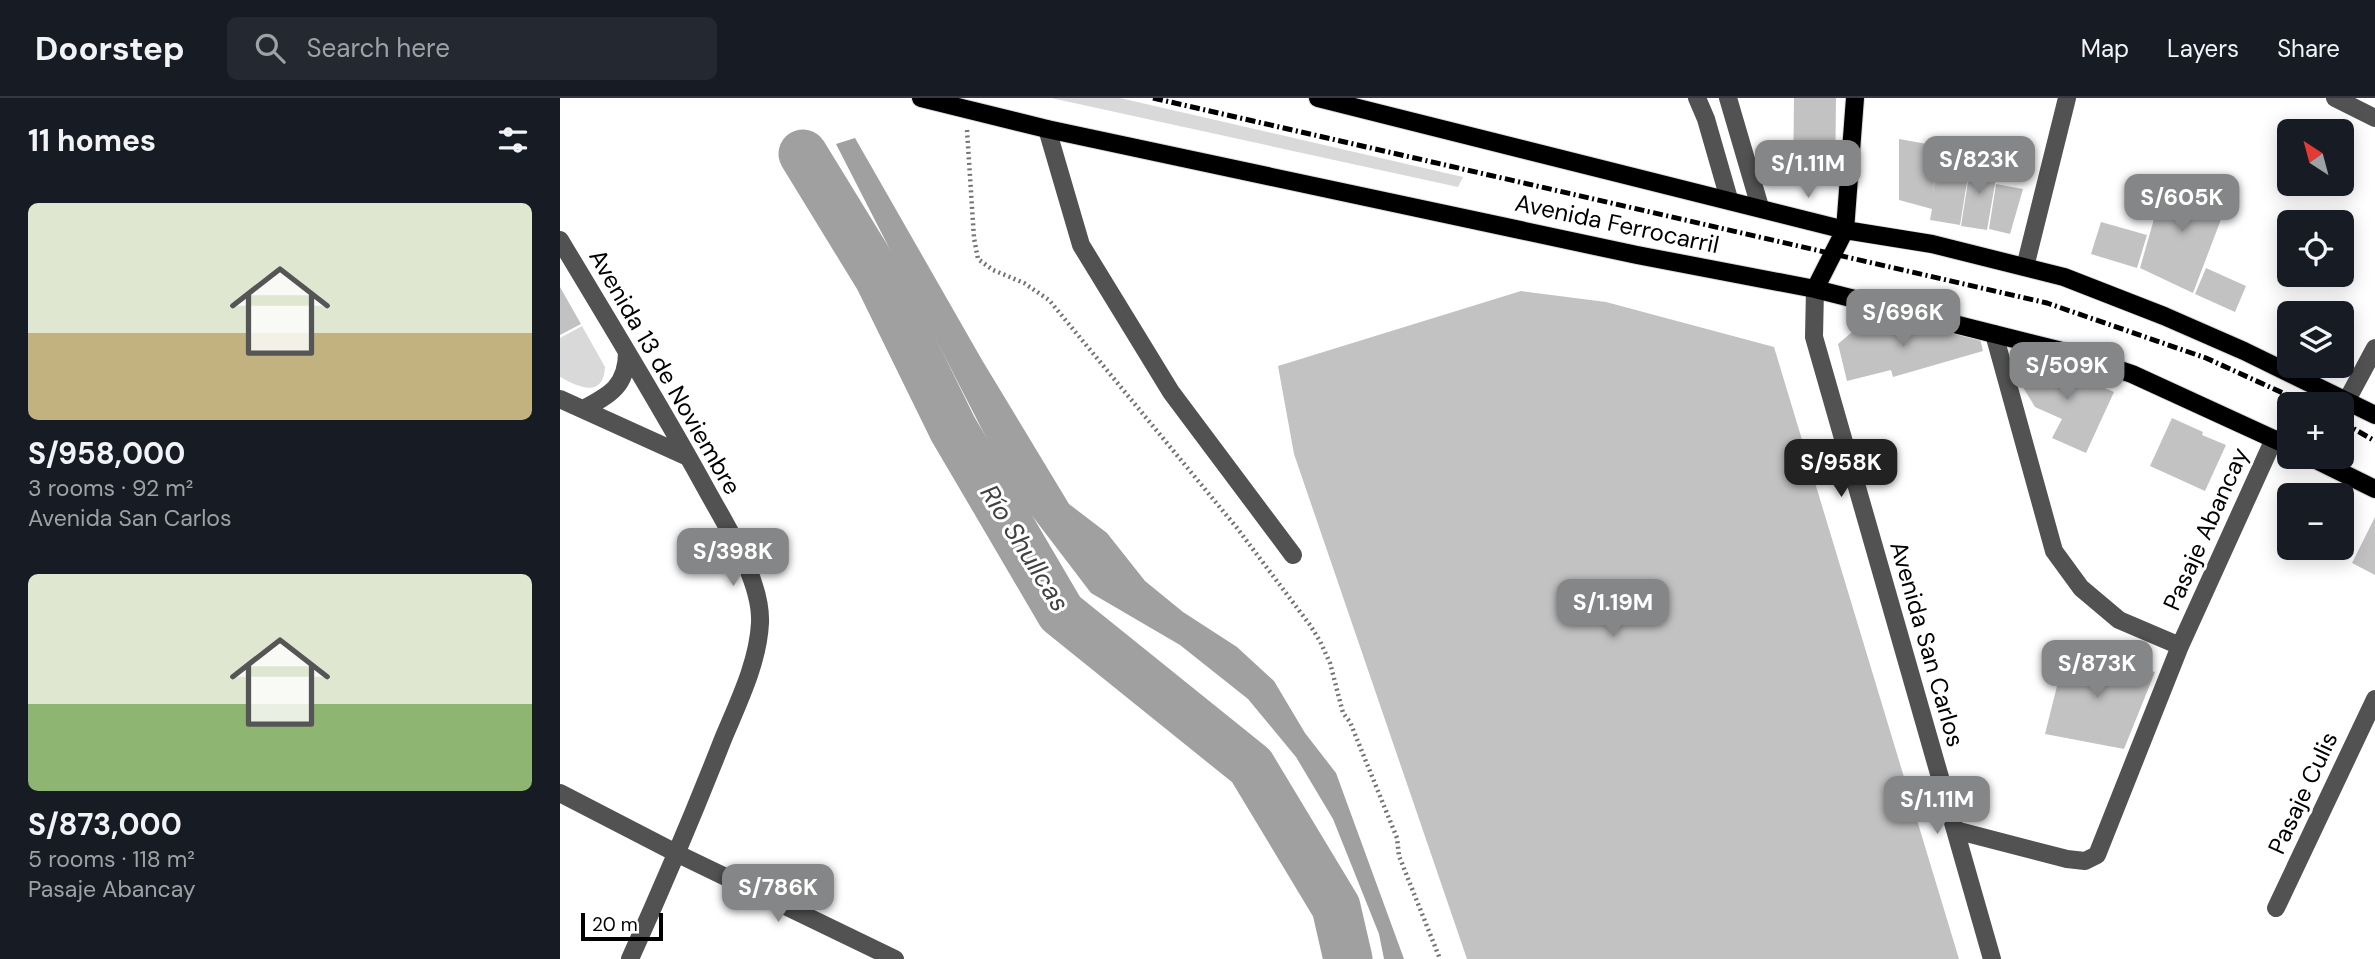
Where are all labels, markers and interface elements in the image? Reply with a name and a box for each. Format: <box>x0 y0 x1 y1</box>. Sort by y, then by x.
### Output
search box <box>227 17 717 80</box>
text: Doorstep <box>35 27 185 70</box>
icon: search <box>251 29 289 67</box>
text: Search here <box>307 31 450 65</box>
text: Map <box>2081 33 2129 64</box>
text: Layers <box>2167 33 2239 64</box>
text: Share <box>2277 33 2340 64</box>
north arrow <box>2277 119 2354 196</box>
map controls <box>2277 119 2354 560</box>
text: 11 homes <box>28 121 156 160</box>
icon: filters <box>494 121 532 159</box>
pin: S/823K <box>1922 136 2036 196</box>
pin: S/1.11M <box>1743 140 1873 200</box>
text: S/823K <box>1939 144 2019 174</box>
text: S/1.11M <box>1771 148 1845 178</box>
pin: S/605K <box>2125 174 2239 234</box>
text: S/605K <box>2140 182 2224 212</box>
street label: Avenida Ferrocarril <box>1512 187 1722 260</box>
button: locate <box>2277 210 2354 287</box>
street label: Avenida 13 de Noviembre <box>582 244 748 500</box>
icon: home <box>217 248 343 374</box>
pin: S/696K <box>1846 289 1960 349</box>
text: S/696K <box>1862 297 1944 327</box>
button: layers <box>2277 301 2354 378</box>
pin: S/509K <box>2010 342 2124 402</box>
text: S/509K <box>2025 350 2109 380</box>
button: + <box>2277 392 2354 469</box>
text: S/958,000 <box>28 434 185 473</box>
pin: S/958K <box>1784 440 1898 499</box>
street label: Pasaje Abancay <box>2156 443 2255 615</box>
text: S/958K <box>1800 447 1882 477</box>
text: 3 rooms · 92 m² <box>28 473 193 503</box>
water label: Río Shullcas <box>973 478 1077 618</box>
button: − <box>2277 483 2354 560</box>
text: Avenida San Carlos <box>28 503 231 533</box>
pin: S/398K <box>676 528 790 588</box>
text: S/398K <box>693 536 773 566</box>
street label: Avenida San Carlos <box>1883 538 1972 750</box>
pin: S/1.19M <box>1548 580 1678 639</box>
text: S/1.19M <box>1573 587 1653 617</box>
icon: home <box>217 619 343 745</box>
pin: S/873K <box>2040 640 2154 700</box>
text: S/873K <box>2058 648 2136 678</box>
street label: Pasaje Culis <box>2261 727 2344 859</box>
pin: S/1.11M <box>1872 776 2002 836</box>
text: S/1.11M <box>1900 784 1974 814</box>
text: S/873,000 <box>28 805 182 844</box>
text: 5 rooms · 118 m² <box>28 844 195 874</box>
pin: S/786K <box>721 864 835 924</box>
text: S/786K <box>738 872 818 902</box>
text: Pasaje Abancay <box>28 874 196 904</box>
scale bar <box>581 910 663 942</box>
text: 20 m <box>592 912 638 937</box>

